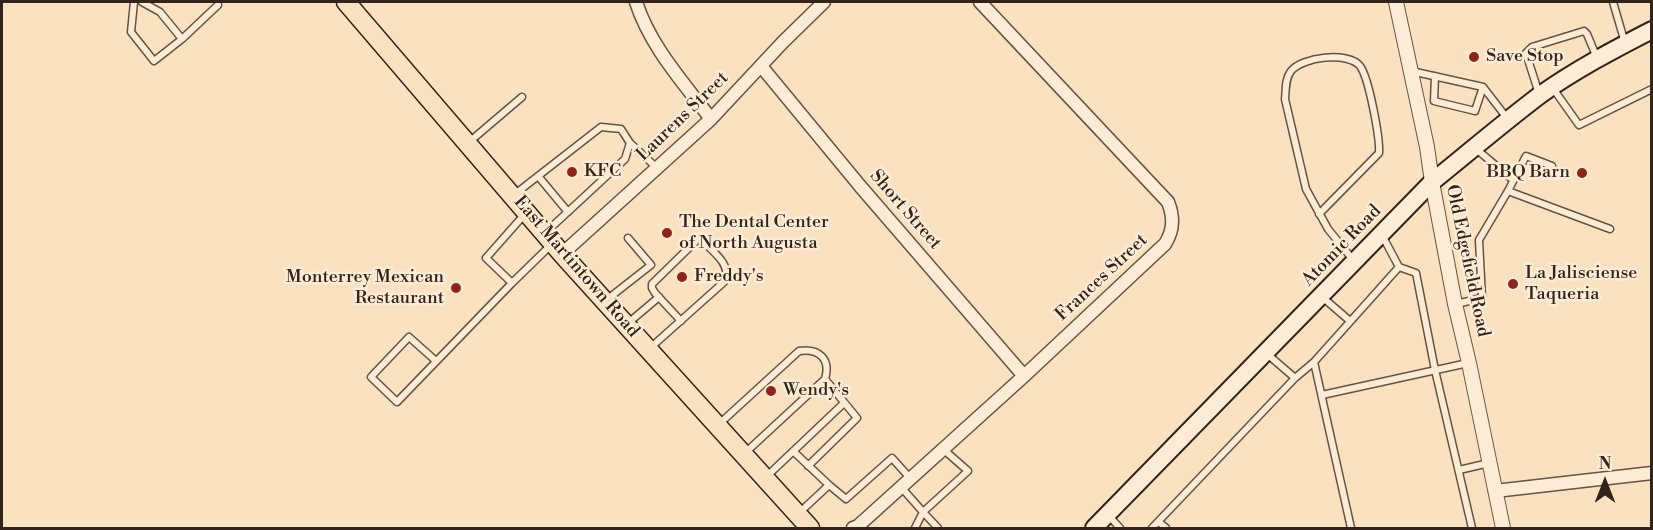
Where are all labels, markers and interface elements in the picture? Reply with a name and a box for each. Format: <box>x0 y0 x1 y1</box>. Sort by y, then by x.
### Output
place label: Save Stop <box>1486 46 1564 68</box>
marker: Save Stop <box>1467 50 1481 64</box>
street label: Laurens Street <box>633 68 733 166</box>
place label: KFC <box>584 161 621 183</box>
place label: BBQ Barn <box>1487 162 1570 184</box>
marker: KFC <box>565 165 579 179</box>
street label: Short Street <box>865 166 945 254</box>
marker: BBQ Barn <box>1575 166 1589 180</box>
street label: Old Edgefield Road <box>1440 183 1494 339</box>
street label: East Martintown Road <box>509 192 643 342</box>
street label: Atomic Road <box>1298 201 1386 291</box>
place label: The Dental Center of North Augusta <box>679 212 829 254</box>
marker: The Dental Center of North Augusta <box>660 226 674 240</box>
street label: Frances Street <box>1052 230 1152 326</box>
place label: La Jalisciense Taqueria <box>1525 263 1637 306</box>
place label: Freddy's <box>694 266 764 288</box>
place label: Monterrey Mexican Restaurant <box>286 267 444 310</box>
marker: Freddy's <box>675 270 689 284</box>
marker: La Jalisciense Taqueria <box>1506 277 1520 291</box>
marker: Monterrey Mexican Restaurant <box>449 281 463 295</box>
place label: Wendy's <box>783 380 849 402</box>
marker: Wendy's <box>764 384 778 398</box>
north arrow <box>1575 452 1635 512</box>
text: N <box>1599 454 1611 474</box>

